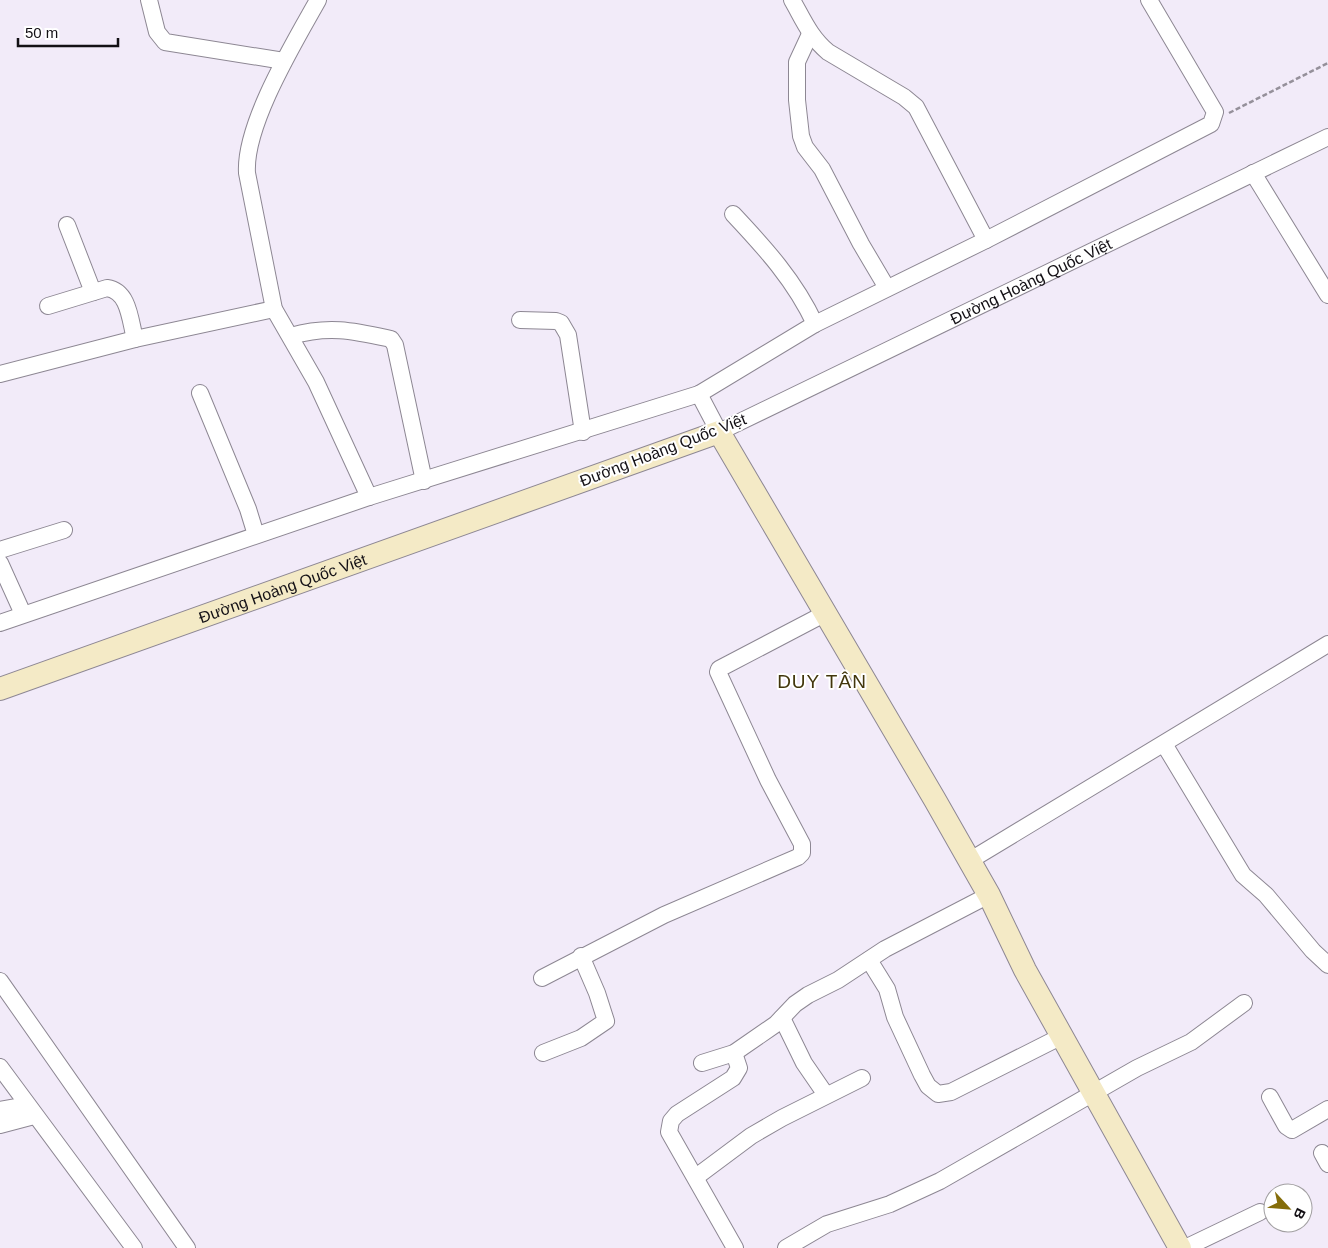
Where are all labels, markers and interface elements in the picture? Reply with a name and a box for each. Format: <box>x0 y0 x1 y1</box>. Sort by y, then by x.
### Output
scale bar <box>18 15 118 47</box>
text: 50 m <box>25 24 58 41</box>
street label: Đường Hoàng Quốc Việt <box>948 235 1115 327</box>
street label: Đường Hoàng Quốc Việt <box>578 410 749 490</box>
street label: Đường Hoàng Quốc Việt <box>196 550 369 626</box>
district label: DUY TÂN <box>777 671 867 692</box>
north arrow <box>1263 1183 1313 1233</box>
text: B <box>1290 1206 1309 1222</box>

